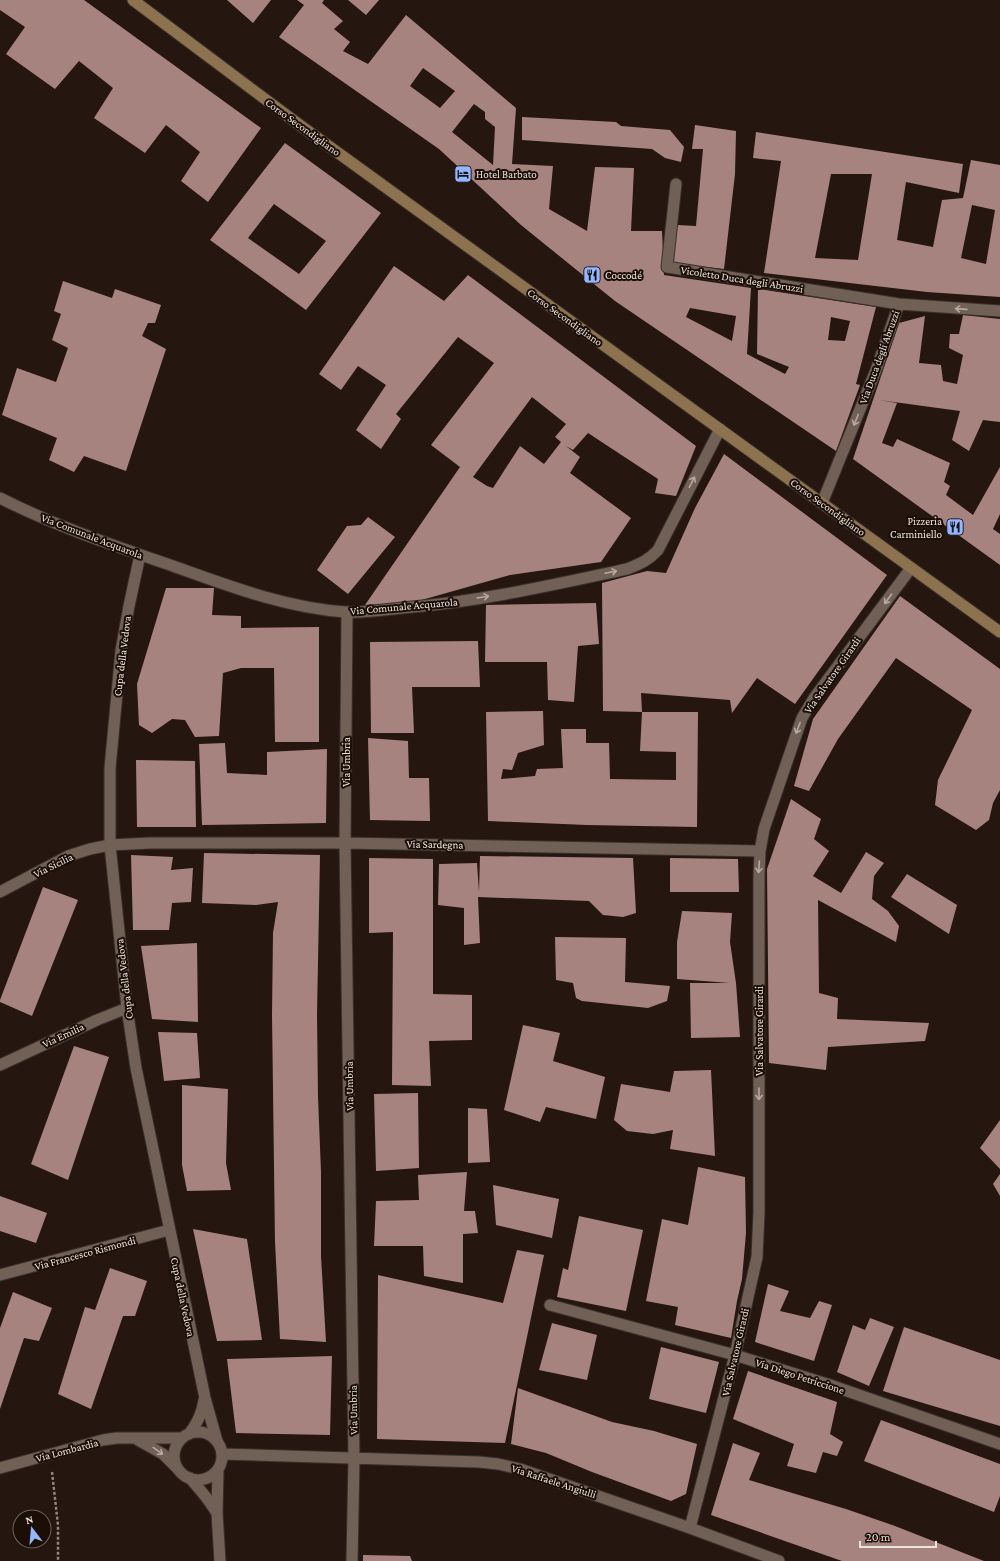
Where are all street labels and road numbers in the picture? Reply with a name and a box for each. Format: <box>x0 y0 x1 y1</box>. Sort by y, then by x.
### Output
street label: Corso Secondigliano <box>263 96 343 159</box>
street label: Vicoletto Duca degli Abruzzi <box>680 263 804 296</box>
street label: Corso Secondigliano <box>525 286 605 349</box>
street label: Via Duca degli Abruzzi <box>857 309 902 406</box>
street label: Corso Secondigliano <box>788 476 868 539</box>
street label: Via Comunale Acquarola <box>39 511 145 562</box>
street label: Via Comunale Acquarola <box>350 595 458 618</box>
street label: Cupa della Vedova <box>111 615 134 697</box>
street label: Via Salvatore Girardi <box>801 635 863 715</box>
street label: Via Umbria <box>340 737 352 787</box>
street label: Via Sardegna <box>406 838 464 851</box>
street label: Via Sicilia <box>31 850 75 880</box>
street label: Cupa della Vedova <box>113 938 136 1020</box>
street label: Via Salvatore Girardi <box>753 986 765 1076</box>
street label: Via Emilia <box>40 1020 86 1050</box>
street label: Via Umbria <box>343 1061 355 1111</box>
street label: Via Francesco Rismondi <box>33 1234 137 1272</box>
street label: Cupa della Vedova <box>168 1256 197 1338</box>
street label: Via Salvatore Girardi <box>719 1307 751 1397</box>
street label: Via Diego Petriccione <box>754 1356 846 1397</box>
street label: Via Umbria <box>347 1385 359 1435</box>
street label: Via Lombardia <box>34 1436 100 1464</box>
street label: Via Raffaele Angiulli <box>510 1462 598 1501</box>

